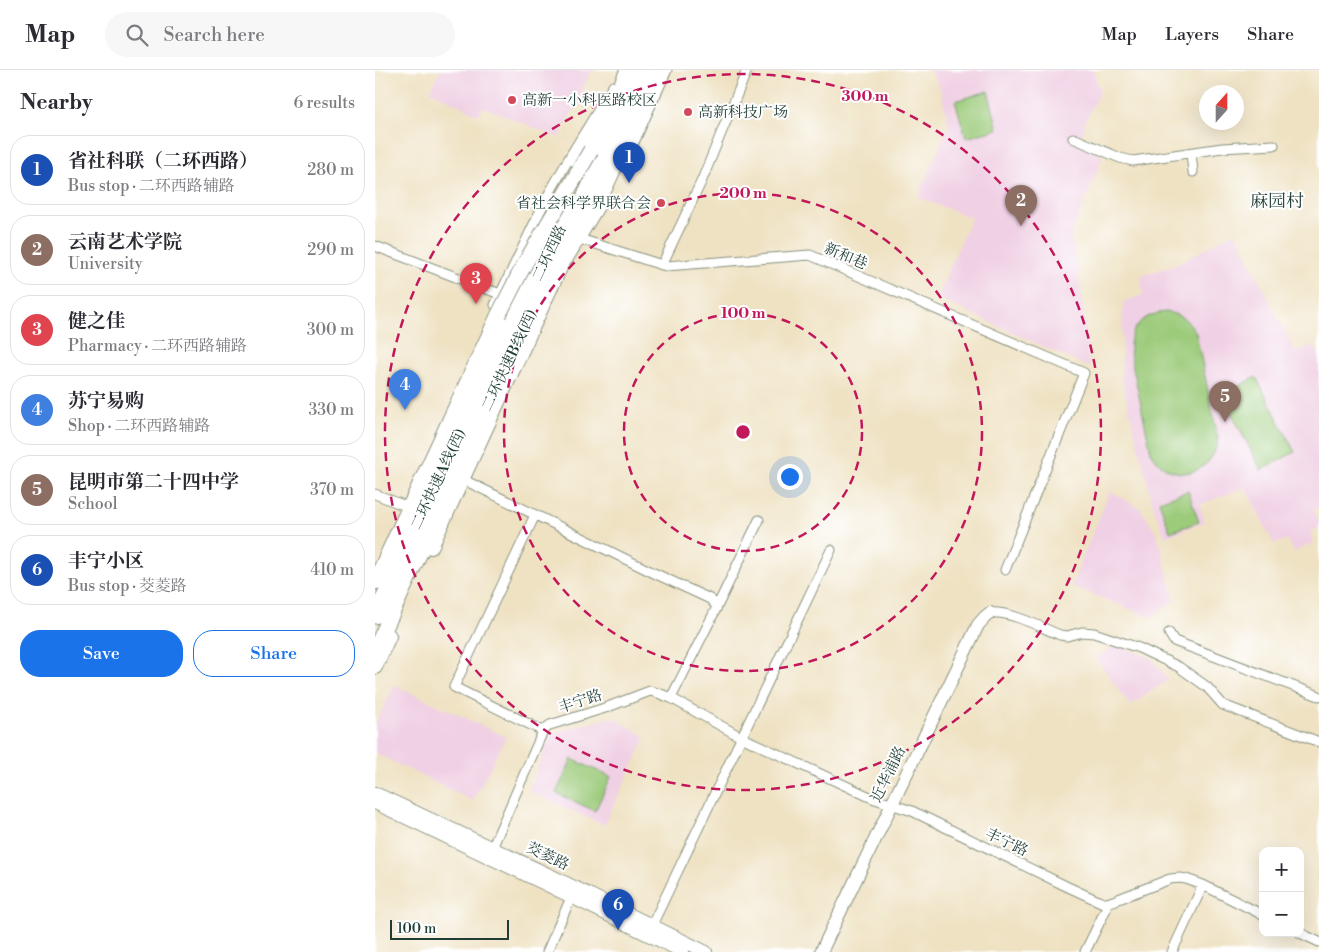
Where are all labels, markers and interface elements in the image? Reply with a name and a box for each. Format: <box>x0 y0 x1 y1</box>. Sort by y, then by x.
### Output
search box <box>105 12 455 57</box>
text: Map <box>25 20 75 50</box>
icon: search <box>123 21 151 49</box>
text: Search here <box>163 23 265 47</box>
text: Map <box>1102 23 1137 46</box>
text: Layers <box>1165 23 1219 46</box>
text: Share <box>1247 23 1294 46</box>
north arrow <box>1199 85 1244 130</box>
text: 300 m <box>842 87 889 106</box>
text: Nearby <box>20 90 93 116</box>
place label: 高新一小科医路校区 <box>522 91 657 110</box>
text: 6 results <box>294 93 355 113</box>
marker: 高新一小科医路校区 <box>506 94 518 106</box>
place label: 高新科技广场 <box>698 103 788 122</box>
marker: 高新科技广场 <box>682 106 694 118</box>
pin: 1 <box>613 142 645 183</box>
text: 省社科联（二环西路） <box>68 149 258 173</box>
text: 1 <box>33 160 41 180</box>
text: 280 m <box>307 160 354 180</box>
text: Bus stop · 二环西路辅路 <box>68 176 235 196</box>
text: 200 m <box>719 184 767 203</box>
pin: 2 <box>1005 185 1037 226</box>
district label: 麻园村 <box>1250 190 1304 213</box>
place label: 省社会科学界联合会 <box>516 194 651 213</box>
marker: 省社会科学界联合会 <box>655 197 667 209</box>
street label: 二环西路 <box>528 222 571 284</box>
text: 云南艺术学院 <box>68 230 182 254</box>
street label: 新和巷 <box>821 239 870 274</box>
text: 2 <box>32 240 42 260</box>
text: 290 m <box>307 240 354 260</box>
text: University <box>68 254 142 274</box>
pin: 3 <box>460 263 492 304</box>
text: 100 m <box>721 304 766 323</box>
street label: 二环快速B线(西) <box>478 306 541 414</box>
text: 健之佳 <box>68 309 125 333</box>
text: 3 <box>32 320 42 340</box>
text: 300 m <box>307 320 354 340</box>
text: Pharmacy · 二环西路辅路 <box>68 336 247 356</box>
pin: 4 <box>389 369 421 410</box>
pin: 5 <box>1209 381 1241 422</box>
text: 苏宁易购 <box>68 389 144 413</box>
text: 4 <box>32 400 42 420</box>
text: 330 m <box>308 400 354 420</box>
text: Shop · 二环西路辅路 <box>68 416 210 436</box>
centre of rings <box>734 423 752 441</box>
street label: 二环快速A线(西) <box>407 426 470 533</box>
your location <box>777 464 803 490</box>
text: 昆明市第二十四中学 <box>68 470 239 494</box>
text: 5 <box>32 480 42 500</box>
text: 370 m <box>310 480 354 500</box>
text: School <box>68 494 117 514</box>
text: 丰宁小区 <box>68 549 144 573</box>
text: 6 <box>32 560 42 580</box>
text: 410 m <box>310 560 354 580</box>
text: Bus stop · 茭菱路 <box>68 576 187 596</box>
button: Save <box>20 630 183 677</box>
button: Share <box>193 630 355 677</box>
street label: 丰宁路 <box>556 685 604 717</box>
street label: 近华浦路 <box>867 743 910 805</box>
street label: 丰宁路 <box>982 824 1031 861</box>
street label: 茭菱路 <box>523 838 572 875</box>
map controls <box>1259 847 1304 937</box>
button: + <box>1259 847 1304 892</box>
pin: 6 <box>602 889 634 930</box>
button: − <box>1259 892 1304 937</box>
scale bar <box>390 917 509 940</box>
text: 100 m <box>397 920 436 938</box>

